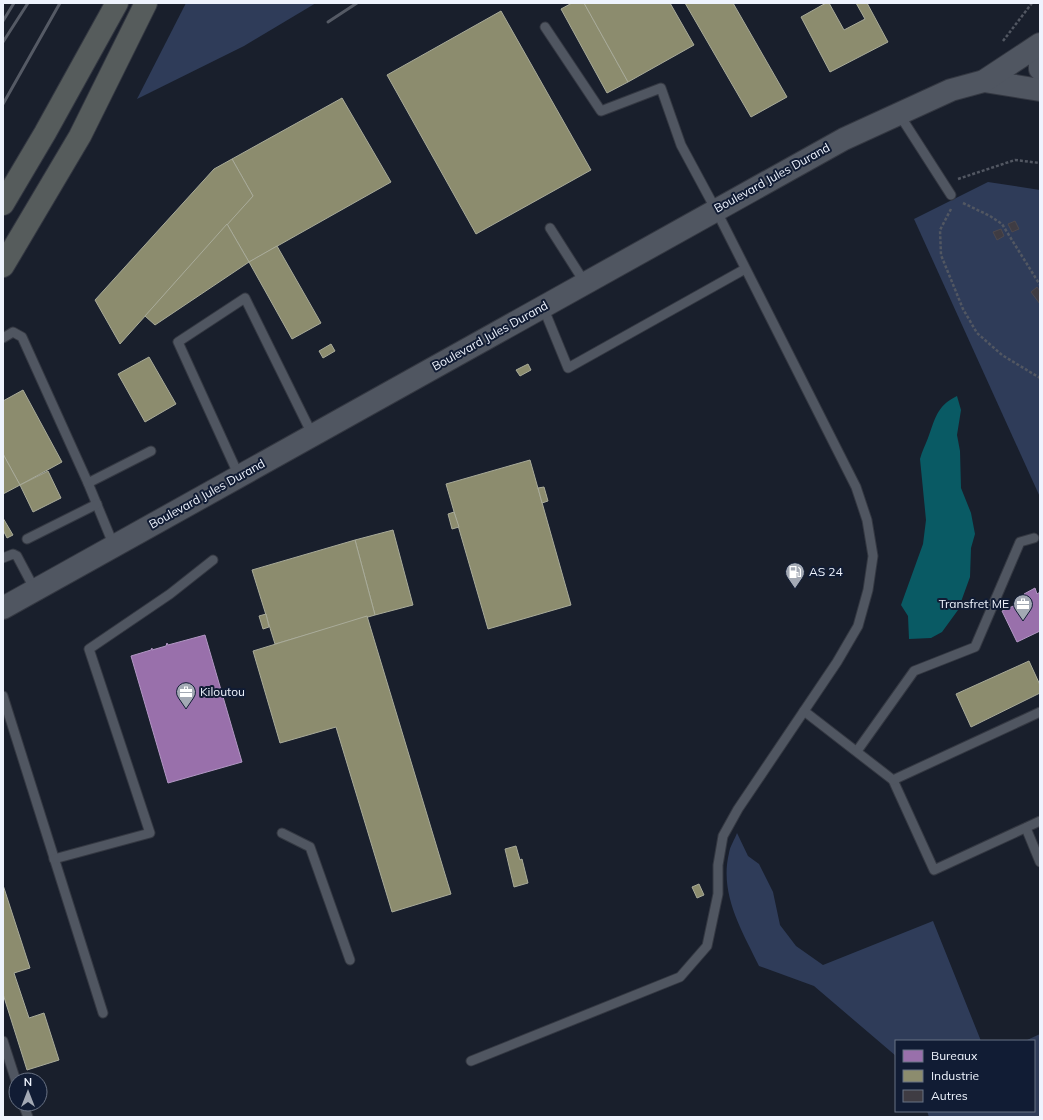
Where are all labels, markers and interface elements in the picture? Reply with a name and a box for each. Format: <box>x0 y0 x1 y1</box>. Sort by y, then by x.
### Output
street label: Boulevard Jules Durand <box>711 139 832 216</box>
street label: Boulevard Jules Durand <box>429 297 550 374</box>
street label: Boulevard Jules Durand <box>146 455 267 532</box>
fuel station icon: AS 24 <box>784 561 806 589</box>
place label: AS 24 <box>809 564 843 579</box>
office icon: Transfret ME <box>1012 593 1034 621</box>
place label: Transfret ME <box>939 596 1009 611</box>
office icon: Kiloutou <box>175 681 197 709</box>
place label: Kiloutou <box>200 684 245 699</box>
legend <box>895 1040 1035 1112</box>
text: Bureaux <box>931 1048 978 1063</box>
text: Industrie <box>931 1068 979 1083</box>
north arrow <box>8 1072 48 1112</box>
text: N <box>24 1075 32 1089</box>
text: Autres <box>931 1088 968 1103</box>

